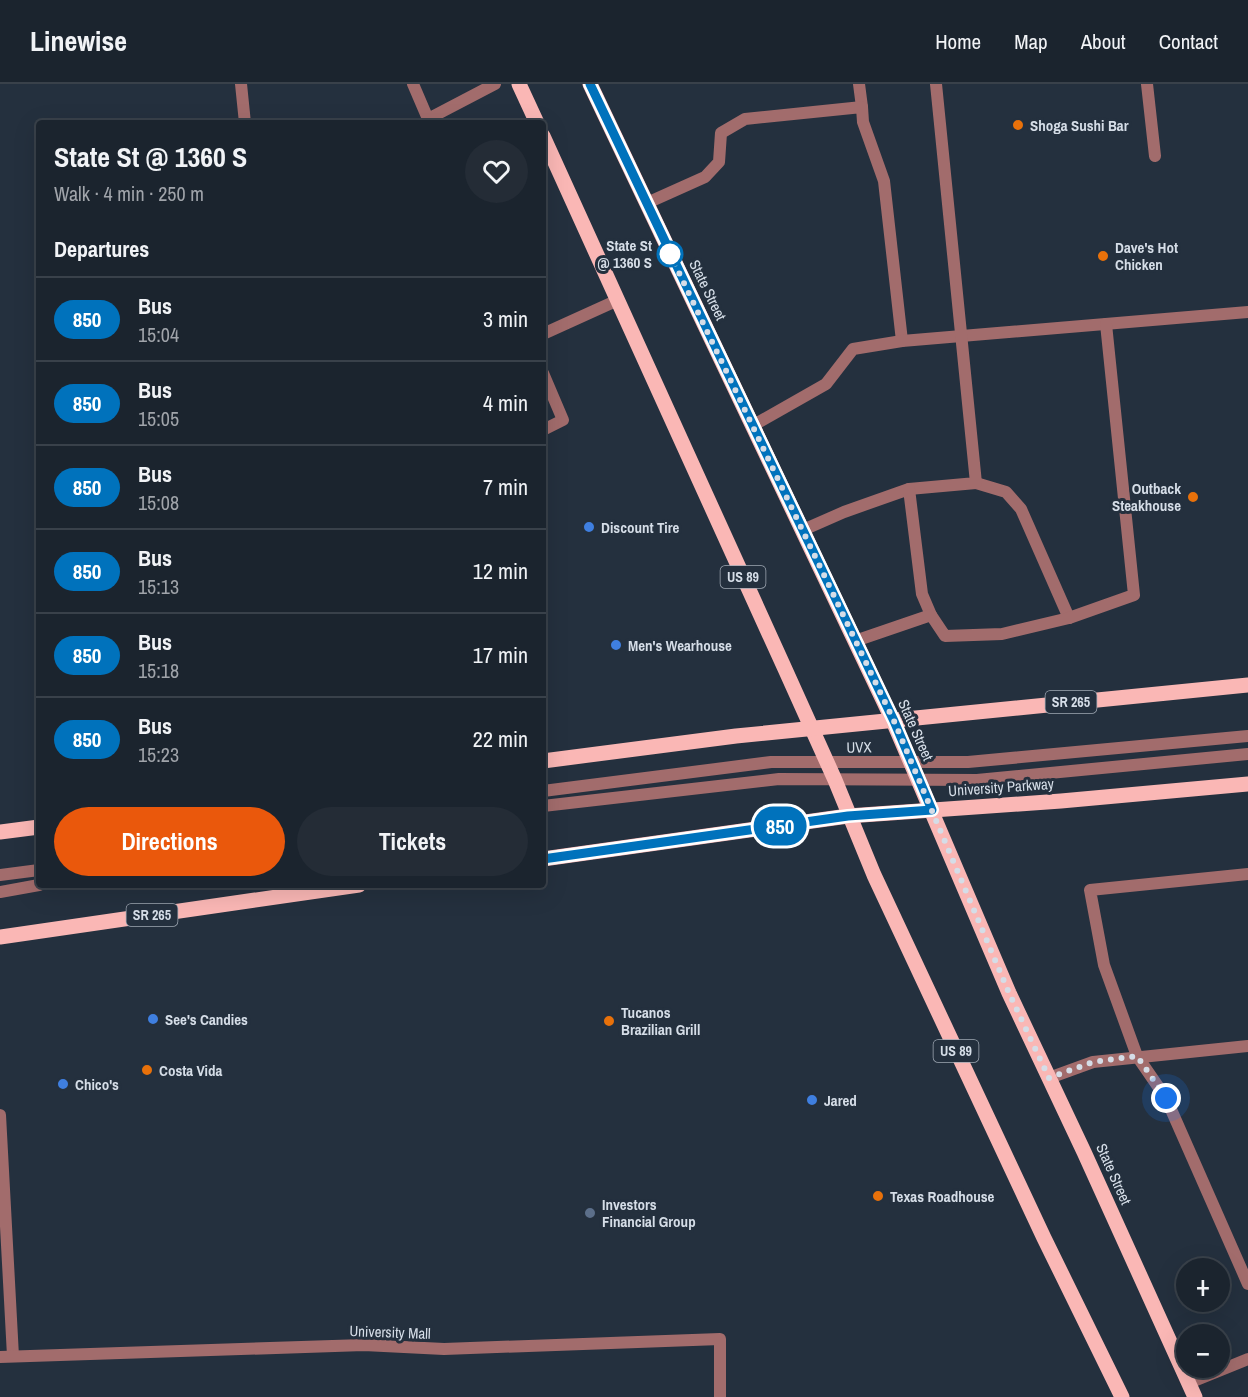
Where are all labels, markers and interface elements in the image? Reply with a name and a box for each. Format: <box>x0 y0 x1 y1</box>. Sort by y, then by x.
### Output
text: Linewise <box>30 22 127 60</box>
text: Home <box>935 27 981 56</box>
text: Map <box>1014 27 1048 56</box>
text: About <box>1081 27 1126 56</box>
text: Contact <box>1159 27 1218 56</box>
place label: Shoga Sushi Bar <box>1030 115 1129 136</box>
marker: Shoga Sushi Bar <box>1011 118 1025 132</box>
text: State St @ 1360 S <box>54 138 247 176</box>
button: heart <box>465 140 528 203</box>
text: Walk · 4 min · 250 m <box>54 180 204 207</box>
text: Departures <box>54 234 149 264</box>
place label: State St @ 1360 S <box>598 235 652 273</box>
place label: Dave's Hot Chicken <box>1115 237 1178 275</box>
marker: State St @ 1360 S <box>657 241 683 267</box>
marker: Dave's Hot Chicken <box>1096 249 1110 263</box>
street label: State Street <box>684 256 732 324</box>
text: Bus <box>138 291 172 321</box>
text: 3 min <box>483 304 528 334</box>
text: 850 <box>73 305 101 334</box>
text: 15:04 <box>138 321 179 348</box>
text: Bus <box>138 375 172 405</box>
text: 4 min <box>483 388 528 418</box>
text: 850 <box>73 389 101 418</box>
text: 15:05 <box>138 405 179 432</box>
text: Bus <box>138 459 172 489</box>
text: 7 min <box>483 472 528 502</box>
text: 850 <box>73 473 101 502</box>
place label: Outback Steakhouse <box>1112 478 1181 516</box>
text: 15:08 <box>138 489 179 516</box>
marker: Outback Steakhouse <box>1186 490 1200 504</box>
place label: Discount Tire <box>601 517 680 538</box>
marker: Discount Tire <box>582 520 596 534</box>
text: Bus <box>138 543 172 573</box>
text: 12 min <box>473 556 528 586</box>
text: 850 <box>73 557 101 586</box>
road number: US 89 <box>720 566 766 588</box>
text: 15:13 <box>138 573 179 600</box>
text: Bus <box>138 627 172 657</box>
place label: Men's Wearhouse <box>628 635 732 656</box>
marker: Men's Wearhouse <box>609 638 623 652</box>
text: 17 min <box>473 640 528 670</box>
text: 850 <box>73 641 101 670</box>
text: 15:18 <box>138 657 179 684</box>
road number: SR 265 <box>1046 691 1096 713</box>
street label: State Street <box>893 696 939 764</box>
text: Bus <box>138 711 172 741</box>
text: 22 min <box>473 724 528 754</box>
text: 850 <box>73 725 101 754</box>
street label: UVX <box>846 736 873 758</box>
text: 15:23 <box>138 741 179 768</box>
street label: University Parkway <box>947 773 1055 801</box>
line badge: 850 <box>746 806 814 846</box>
button: Directions <box>54 807 285 876</box>
button: Tickets <box>297 807 528 876</box>
text: 850 <box>766 812 794 841</box>
road number: SR 265 <box>126 904 178 926</box>
place label: Tucanos Brazilian Grill <box>621 1002 700 1040</box>
place label: See's Candies <box>165 1009 248 1030</box>
marker: See's Candies <box>146 1012 160 1026</box>
marker: Tucanos Brazilian Grill <box>602 1014 616 1028</box>
road number: US 89 <box>934 1040 978 1062</box>
place label: Costa Vida <box>159 1060 223 1081</box>
marker: Costa Vida <box>140 1063 154 1077</box>
place label: Chico's <box>75 1074 119 1095</box>
marker: Chico's <box>56 1077 70 1091</box>
your location <box>1151 1083 1181 1113</box>
place label: Jared <box>824 1090 857 1111</box>
marker: Jared <box>805 1093 819 1107</box>
street label: State Street <box>1091 1140 1137 1208</box>
place label: Texas Roadhouse <box>890 1186 995 1207</box>
marker: Texas Roadhouse <box>871 1189 885 1203</box>
place label: Investors Financial Group <box>602 1194 696 1232</box>
marker: Investors Financial Group <box>583 1206 597 1220</box>
map controls <box>1176 1258 1230 1378</box>
button: + <box>1176 1258 1230 1312</box>
street label: University Mall <box>349 1320 431 1344</box>
button: − <box>1176 1324 1230 1378</box>

